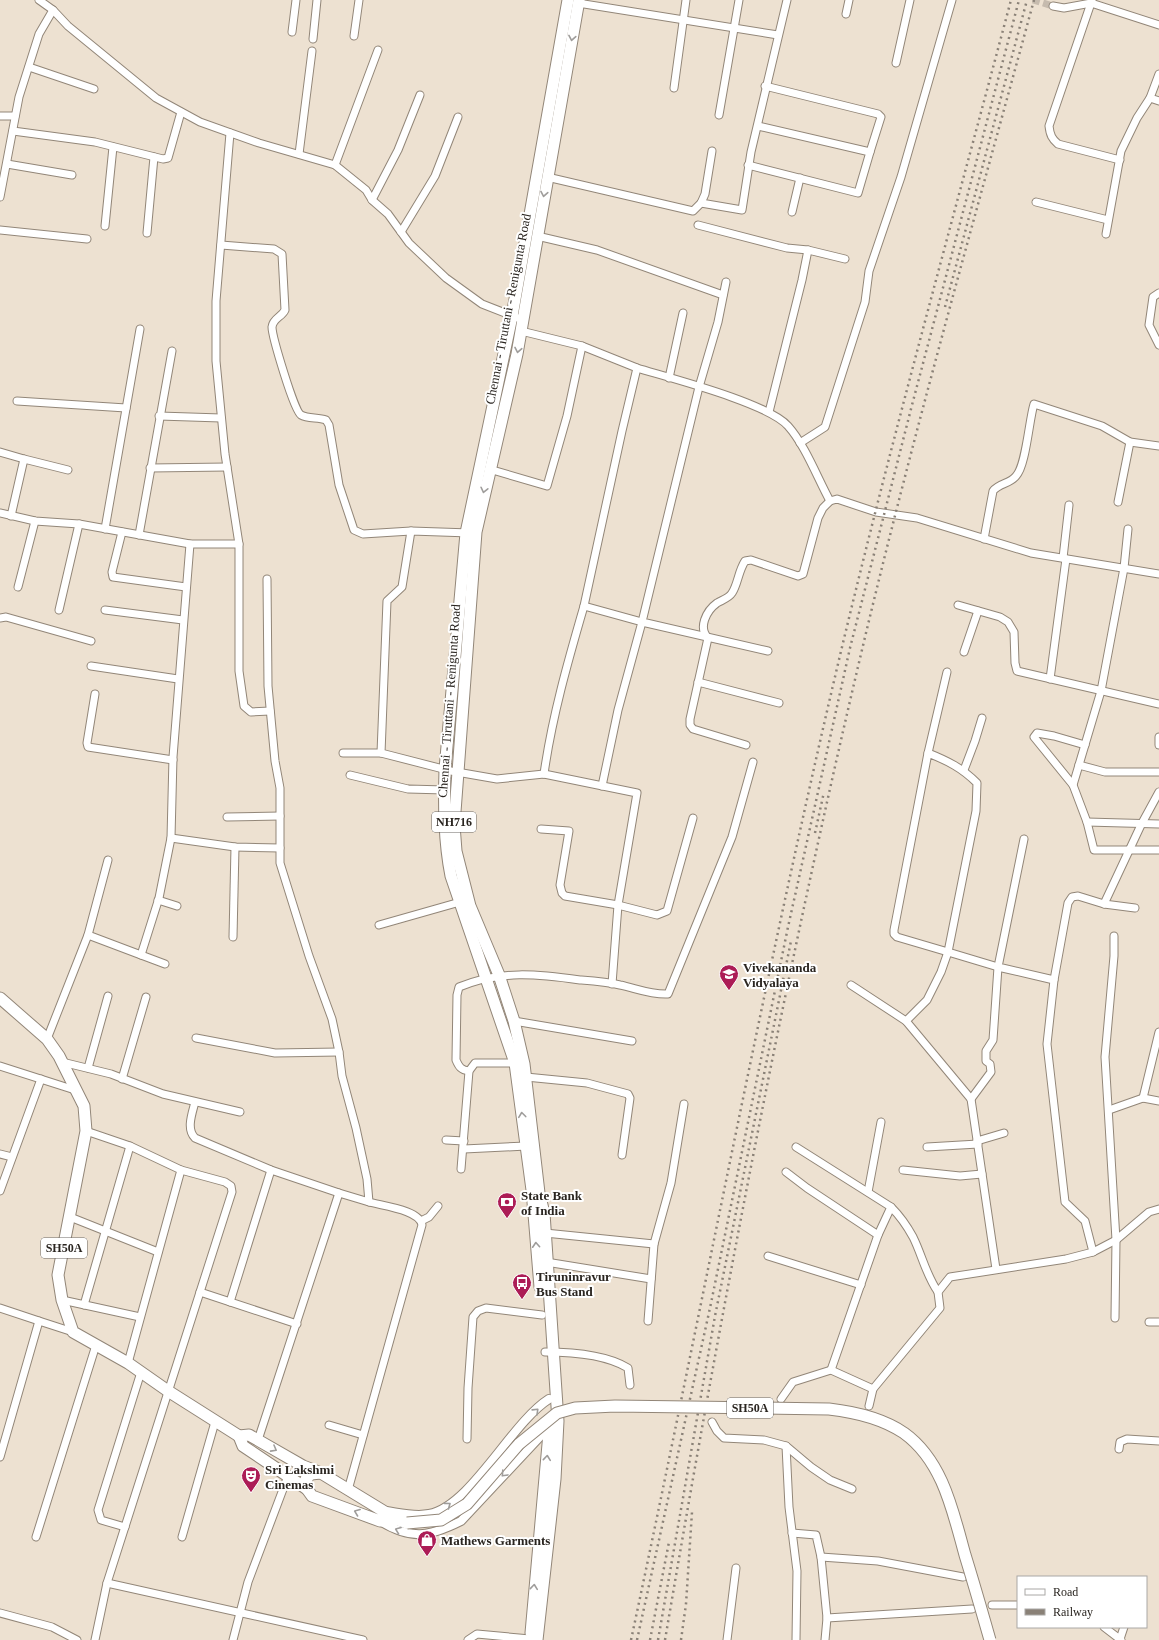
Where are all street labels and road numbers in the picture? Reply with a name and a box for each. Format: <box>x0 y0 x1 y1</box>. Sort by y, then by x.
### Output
street label: Chennai - Tiruttani - Renigunta Road <box>482 212 534 406</box>
street label: Chennai - Tiruttani - Renigunta Road <box>435 603 463 798</box>
road number: NH716 <box>432 812 476 832</box>
road number: SH50A <box>41 1238 87 1258</box>
road number: SH50A <box>727 1398 773 1418</box>

